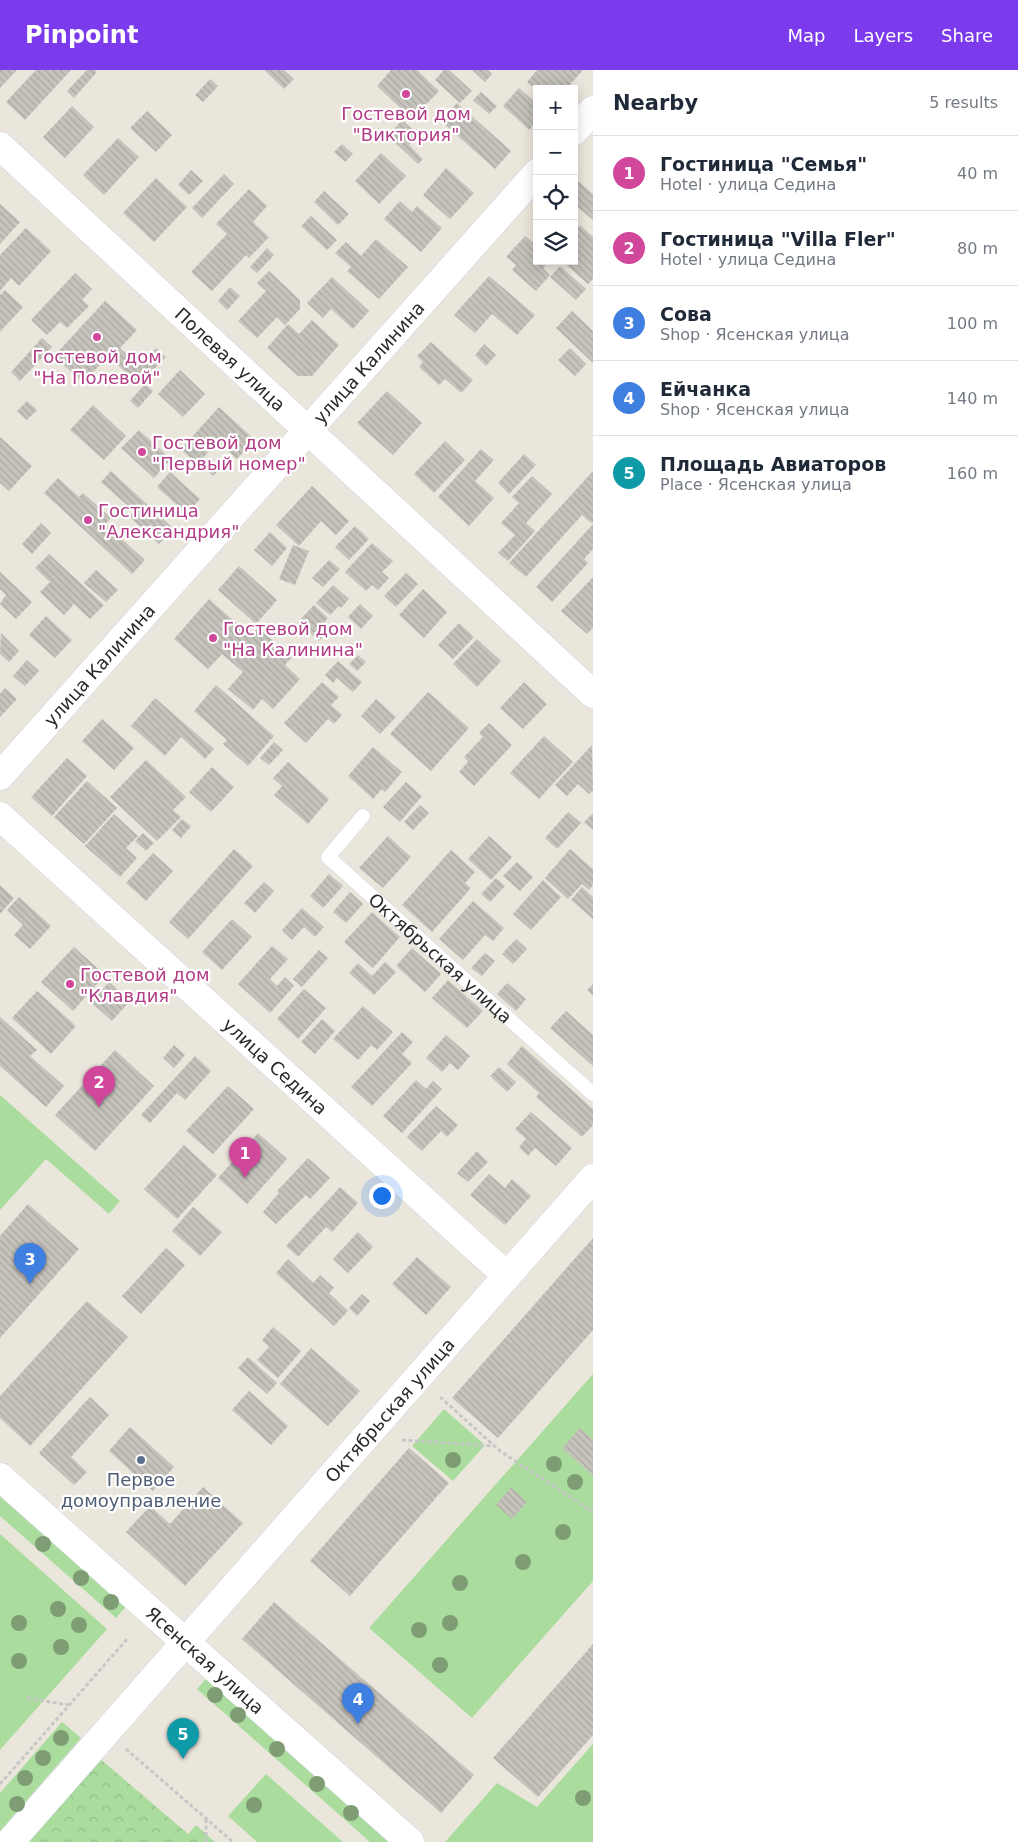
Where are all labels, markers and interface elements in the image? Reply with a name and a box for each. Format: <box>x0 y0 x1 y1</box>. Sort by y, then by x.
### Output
text: Pinpoint <box>25 21 138 49</box>
text: Map <box>787 25 825 46</box>
text: Layers <box>853 25 913 46</box>
text: Share <box>941 25 993 46</box>
map controls <box>533 85 578 265</box>
button: + <box>533 85 578 130</box>
marker: Гостевой дом "Виктория" <box>400 88 412 100</box>
text: Nearby <box>613 91 698 115</box>
text: 5 results <box>929 93 998 112</box>
place label: Гостевой дом "Виктория" <box>341 103 471 145</box>
button: − <box>533 130 578 175</box>
text: Гостиница "Семья" <box>660 153 867 175</box>
text: 1 <box>623 164 635 183</box>
text: 40 m <box>957 164 998 183</box>
button: locate <box>533 175 578 220</box>
text: Hotel · улица Седина <box>660 175 836 194</box>
button: layers <box>533 220 578 265</box>
text: Гостиница "Villa Fler" <box>660 228 896 250</box>
text: 2 <box>623 239 635 258</box>
text: 80 m <box>957 239 998 258</box>
text: Hotel · улица Седина <box>660 250 836 269</box>
street label: улица Калинина <box>309 297 428 428</box>
street label: Полевая улица <box>171 303 290 415</box>
text: Сова <box>660 303 712 325</box>
text: 3 <box>623 314 635 333</box>
text: 100 m <box>947 314 998 333</box>
text: Shop · Ясенская улица <box>660 325 849 344</box>
marker: Гостевой дом "На Полевой" <box>91 331 103 343</box>
place label: Гостевой дом "На Полевой" <box>32 346 162 388</box>
text: Ейчанка <box>660 378 751 400</box>
text: 4 <box>623 389 635 408</box>
text: 140 m <box>947 389 998 408</box>
text: Shop · Ясенская улица <box>660 400 849 419</box>
place label: Гостевой дом "Первый номер" <box>152 432 306 474</box>
marker: Гостевой дом "Первый номер" <box>136 446 148 458</box>
text: Площадь Авиаторов <box>660 453 886 475</box>
text: 5 <box>623 464 635 483</box>
text: 160 m <box>947 464 998 483</box>
text: Place · Ясенская улица <box>660 475 852 494</box>
place label: Гостиница "Александрия" <box>98 500 239 542</box>
marker: Гостиница "Александрия" <box>82 514 94 526</box>
street label: улица Калинина <box>39 599 159 730</box>
place label: Гостевой дом "На Калинина" <box>223 618 363 660</box>
marker: Гостевой дом "На Калинина" <box>207 632 219 644</box>
street label: Октябрьская улица <box>365 888 517 1027</box>
place label: Гостевой дом "Клавдия" <box>80 964 210 1006</box>
marker: Гостевой дом "Клавдия" <box>64 978 76 990</box>
street label: улица Седина <box>219 1013 332 1119</box>
pin: 2 <box>83 1066 115 1107</box>
pin: 1 <box>229 1137 261 1178</box>
your location <box>369 1183 395 1209</box>
pin: 3 <box>14 1243 46 1284</box>
street label: Октябрьская улица <box>320 1333 458 1486</box>
marker: Первое домоуправление <box>135 1454 147 1466</box>
place label: Первое домоуправление <box>61 1469 221 1511</box>
street label: Ясенская улица <box>142 1602 269 1718</box>
pin: 4 <box>342 1683 374 1724</box>
pin: 5 <box>167 1718 199 1759</box>

